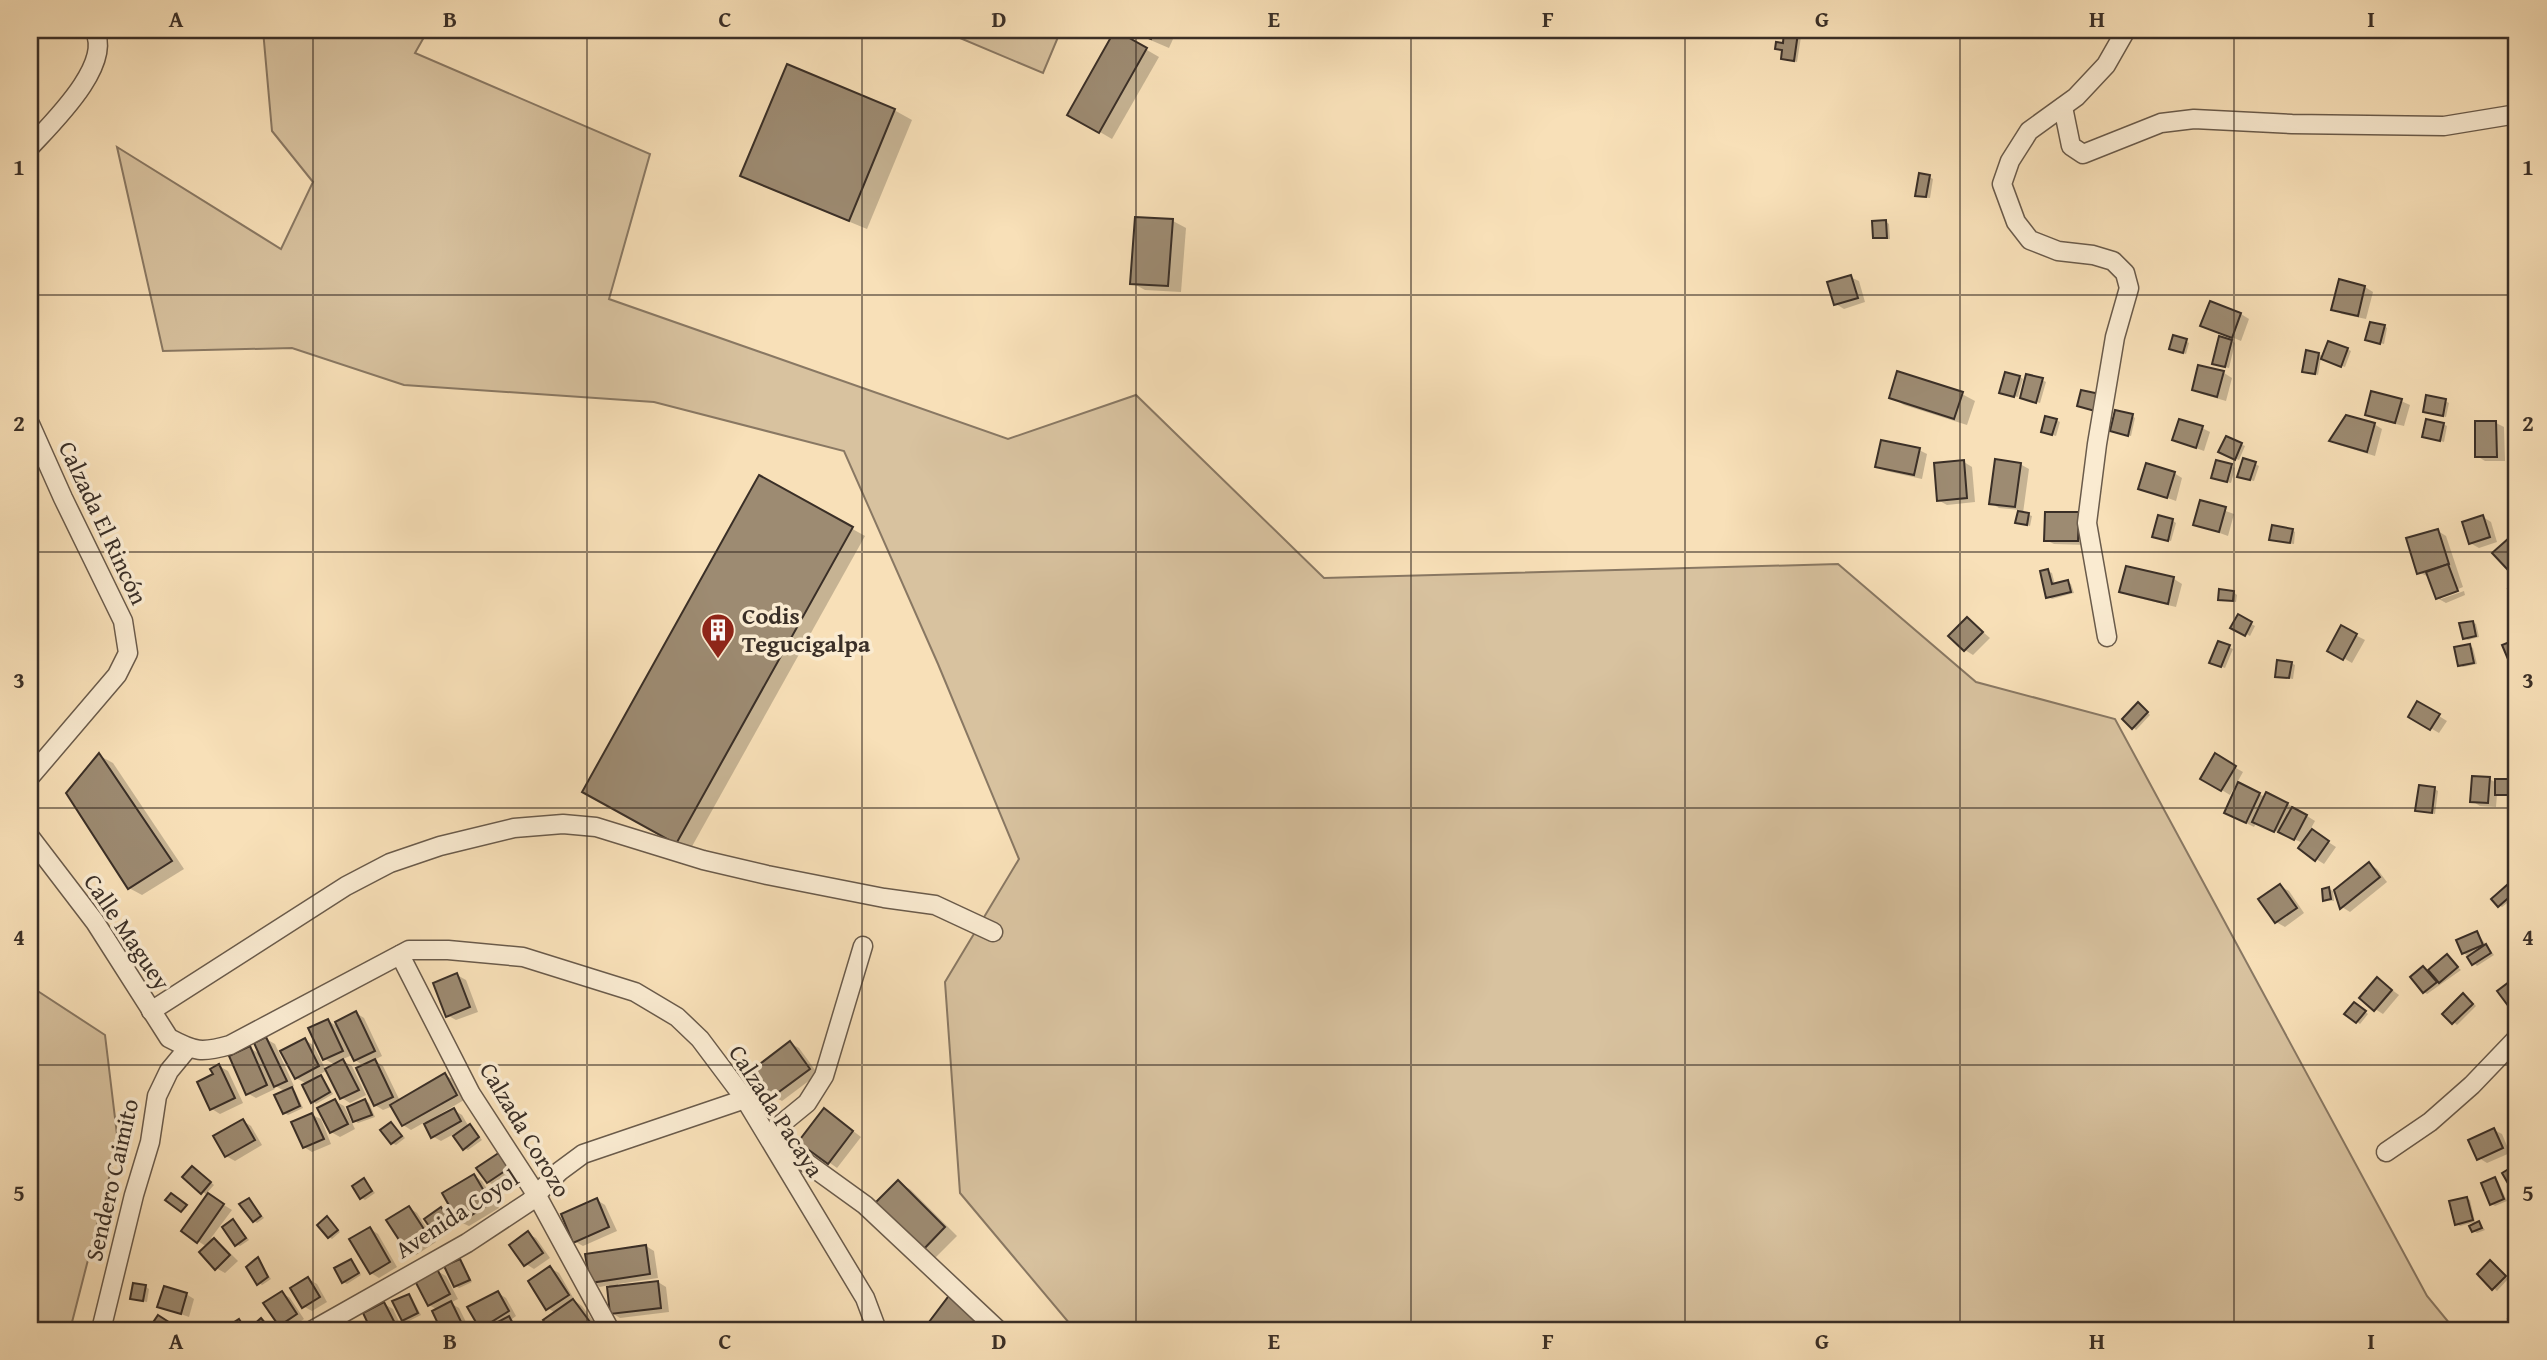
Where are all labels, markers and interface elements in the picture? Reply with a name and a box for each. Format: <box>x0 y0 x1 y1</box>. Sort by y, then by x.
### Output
text: A <box>169 2 184 35</box>
text: B <box>443 2 457 35</box>
text: C <box>718 2 732 35</box>
text: D <box>992 2 1007 35</box>
text: E <box>1268 2 1280 35</box>
text: F <box>1542 2 1554 35</box>
text: G <box>1815 2 1829 35</box>
text: H <box>2089 2 2105 35</box>
text: I <box>2367 2 2375 35</box>
text: 1 <box>13 150 25 183</box>
text: 1 <box>2522 150 2534 183</box>
text: 2 <box>13 406 25 439</box>
text: 2 <box>2522 406 2534 439</box>
street label: Calzada El Rincón <box>50 435 157 611</box>
place label: Codis Tegucigalpa <box>742 598 871 661</box>
building icon: Codis Tegucigalpa <box>699 611 737 660</box>
text: 3 <box>13 663 25 696</box>
text: 3 <box>2522 663 2534 696</box>
street label: Calle Maguey <box>76 867 179 997</box>
text: 4 <box>13 920 25 953</box>
text: 4 <box>2522 920 2534 953</box>
street label: Calzada Pacaya <box>720 1038 833 1184</box>
street label: Calzada Corozo <box>471 1055 580 1204</box>
street label: Sendero Caimito <box>76 1095 147 1265</box>
street label: Avenida Coyol <box>388 1160 526 1267</box>
text: 5 <box>13 1176 25 1209</box>
text: 5 <box>2522 1176 2534 1209</box>
text: A <box>169 1324 184 1357</box>
text: B <box>443 1324 457 1357</box>
text: C <box>718 1324 732 1357</box>
text: D <box>992 1324 1007 1357</box>
text: E <box>1268 1324 1280 1357</box>
text: F <box>1542 1324 1554 1357</box>
text: G <box>1815 1324 1829 1357</box>
text: H <box>2089 1324 2105 1357</box>
text: I <box>2367 1324 2375 1357</box>

